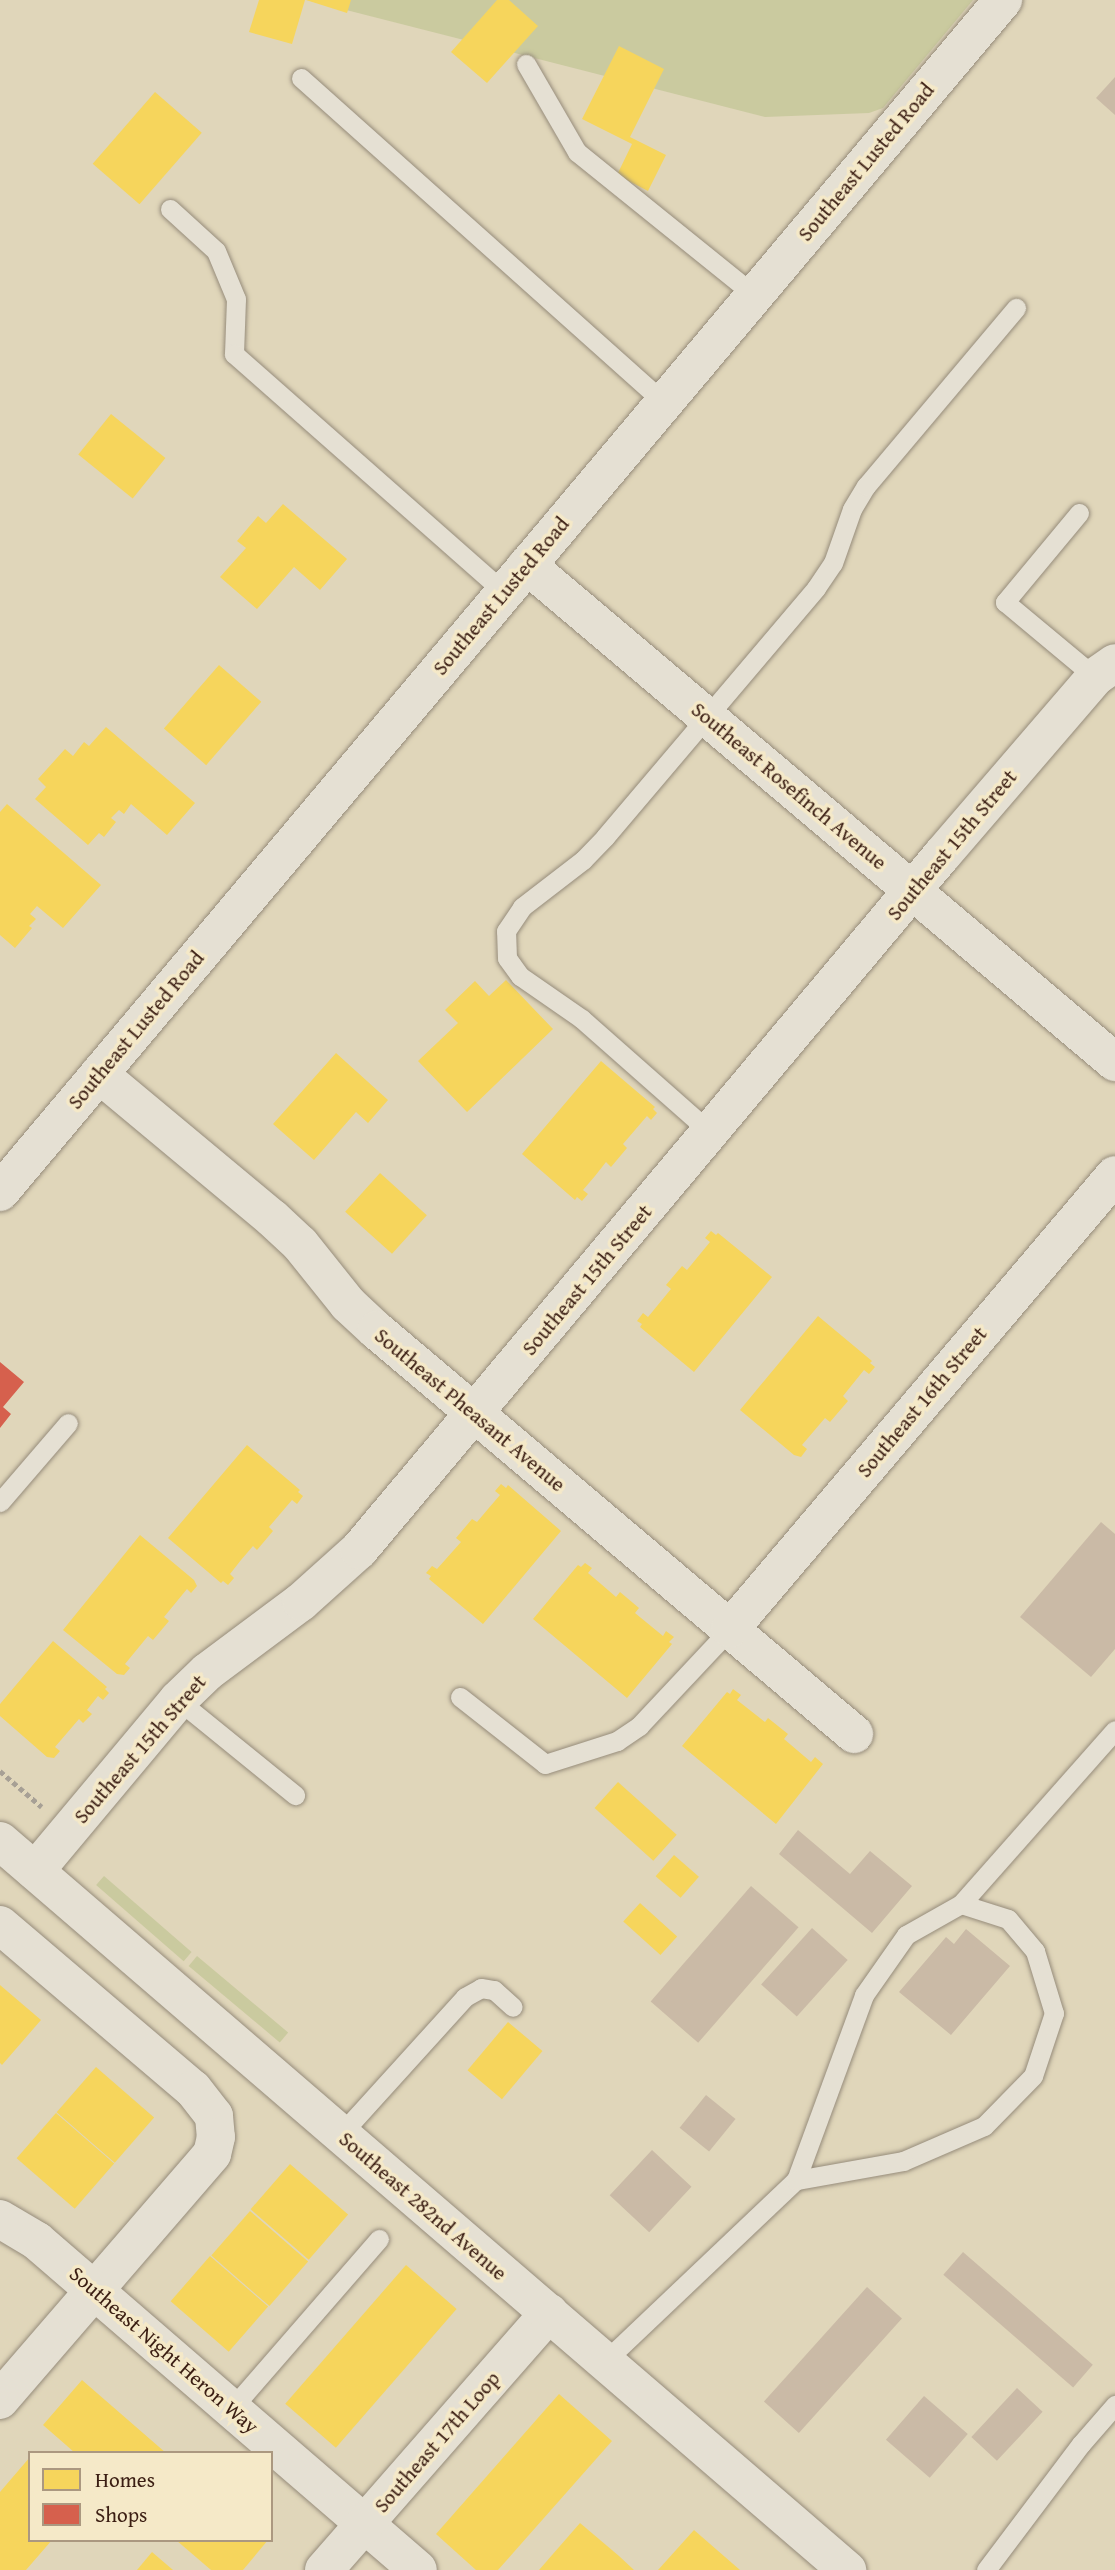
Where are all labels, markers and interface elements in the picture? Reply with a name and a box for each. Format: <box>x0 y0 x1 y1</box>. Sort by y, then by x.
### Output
street label: Southeast Lusted Road <box>793 78 939 246</box>
street label: Southeast Lusted Road <box>428 512 574 680</box>
street label: Southeast Rosefinch Avenue <box>686 697 892 875</box>
street label: Southeast 15th Street <box>882 765 1022 925</box>
street label: Southeast Lusted Road <box>63 946 209 1114</box>
street label: Southeast 15th Street <box>517 1200 657 1360</box>
street label: Southeast 16th Street <box>852 1322 992 1482</box>
street label: Southeast Pheasant Avenue <box>370 1323 570 1497</box>
street label: Southeast 15th Street <box>69 1669 211 1829</box>
street label: Southeast 282nd Avenue <box>334 2126 512 2286</box>
street label: Southeast Night Heron Way <box>64 2261 264 2439</box>
street label: Southeast 17th Loop <box>369 2366 505 2518</box>
legend <box>28 2451 273 2542</box>
text: Homes <box>95 2464 155 2495</box>
text: Shops <box>95 2499 147 2530</box>

